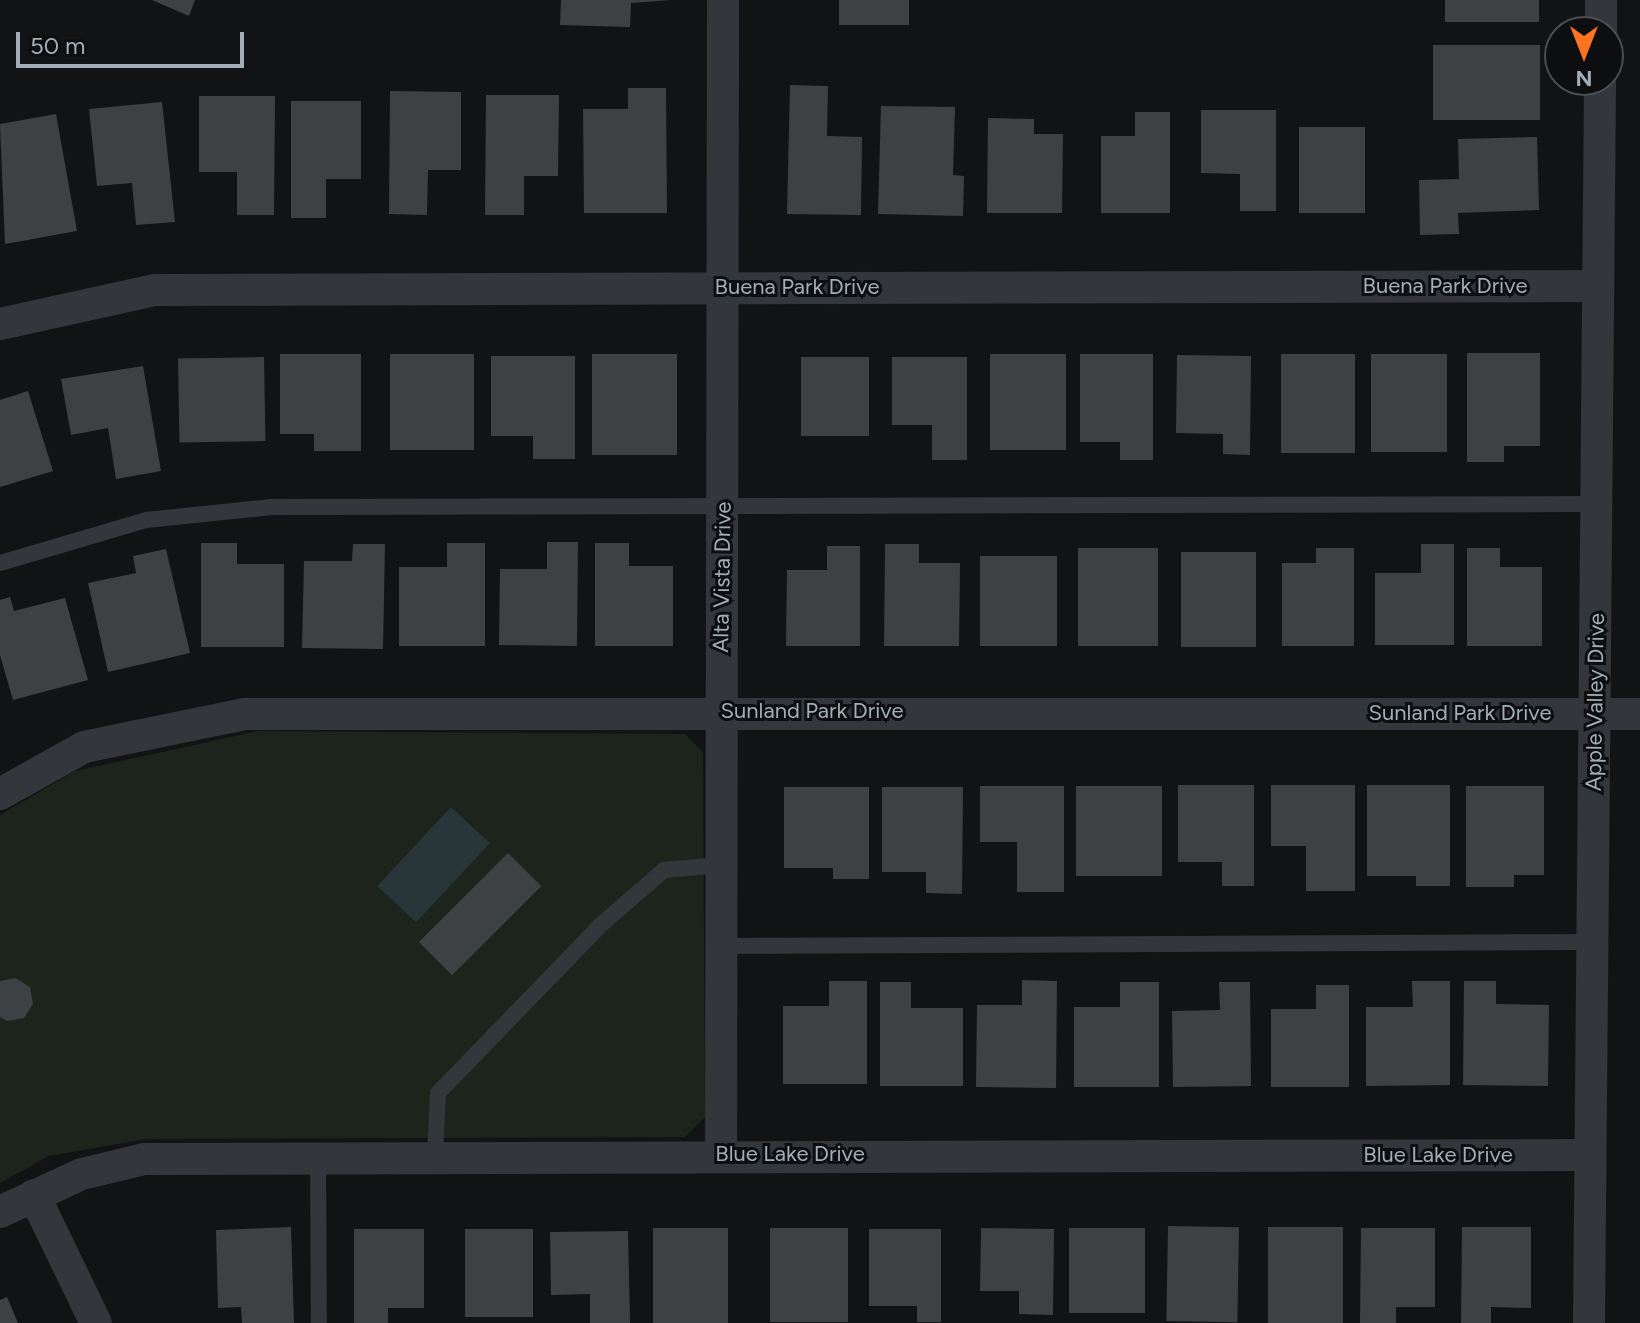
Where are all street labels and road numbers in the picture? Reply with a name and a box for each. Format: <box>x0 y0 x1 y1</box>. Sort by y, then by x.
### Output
street label: Buena Park Drive <box>1363 273 1527 299</box>
street label: Buena Park Drive <box>715 274 879 300</box>
street label: Alta Vista Drive <box>707 501 737 653</box>
street label: Apple Valley Drive <box>1580 613 1610 791</box>
street label: Sunland Park Drive <box>721 698 903 724</box>
street label: Sunland Park Drive <box>1369 700 1551 726</box>
street label: Blue Lake Drive <box>715 1141 865 1167</box>
street label: Blue Lake Drive <box>1363 1142 1513 1168</box>

